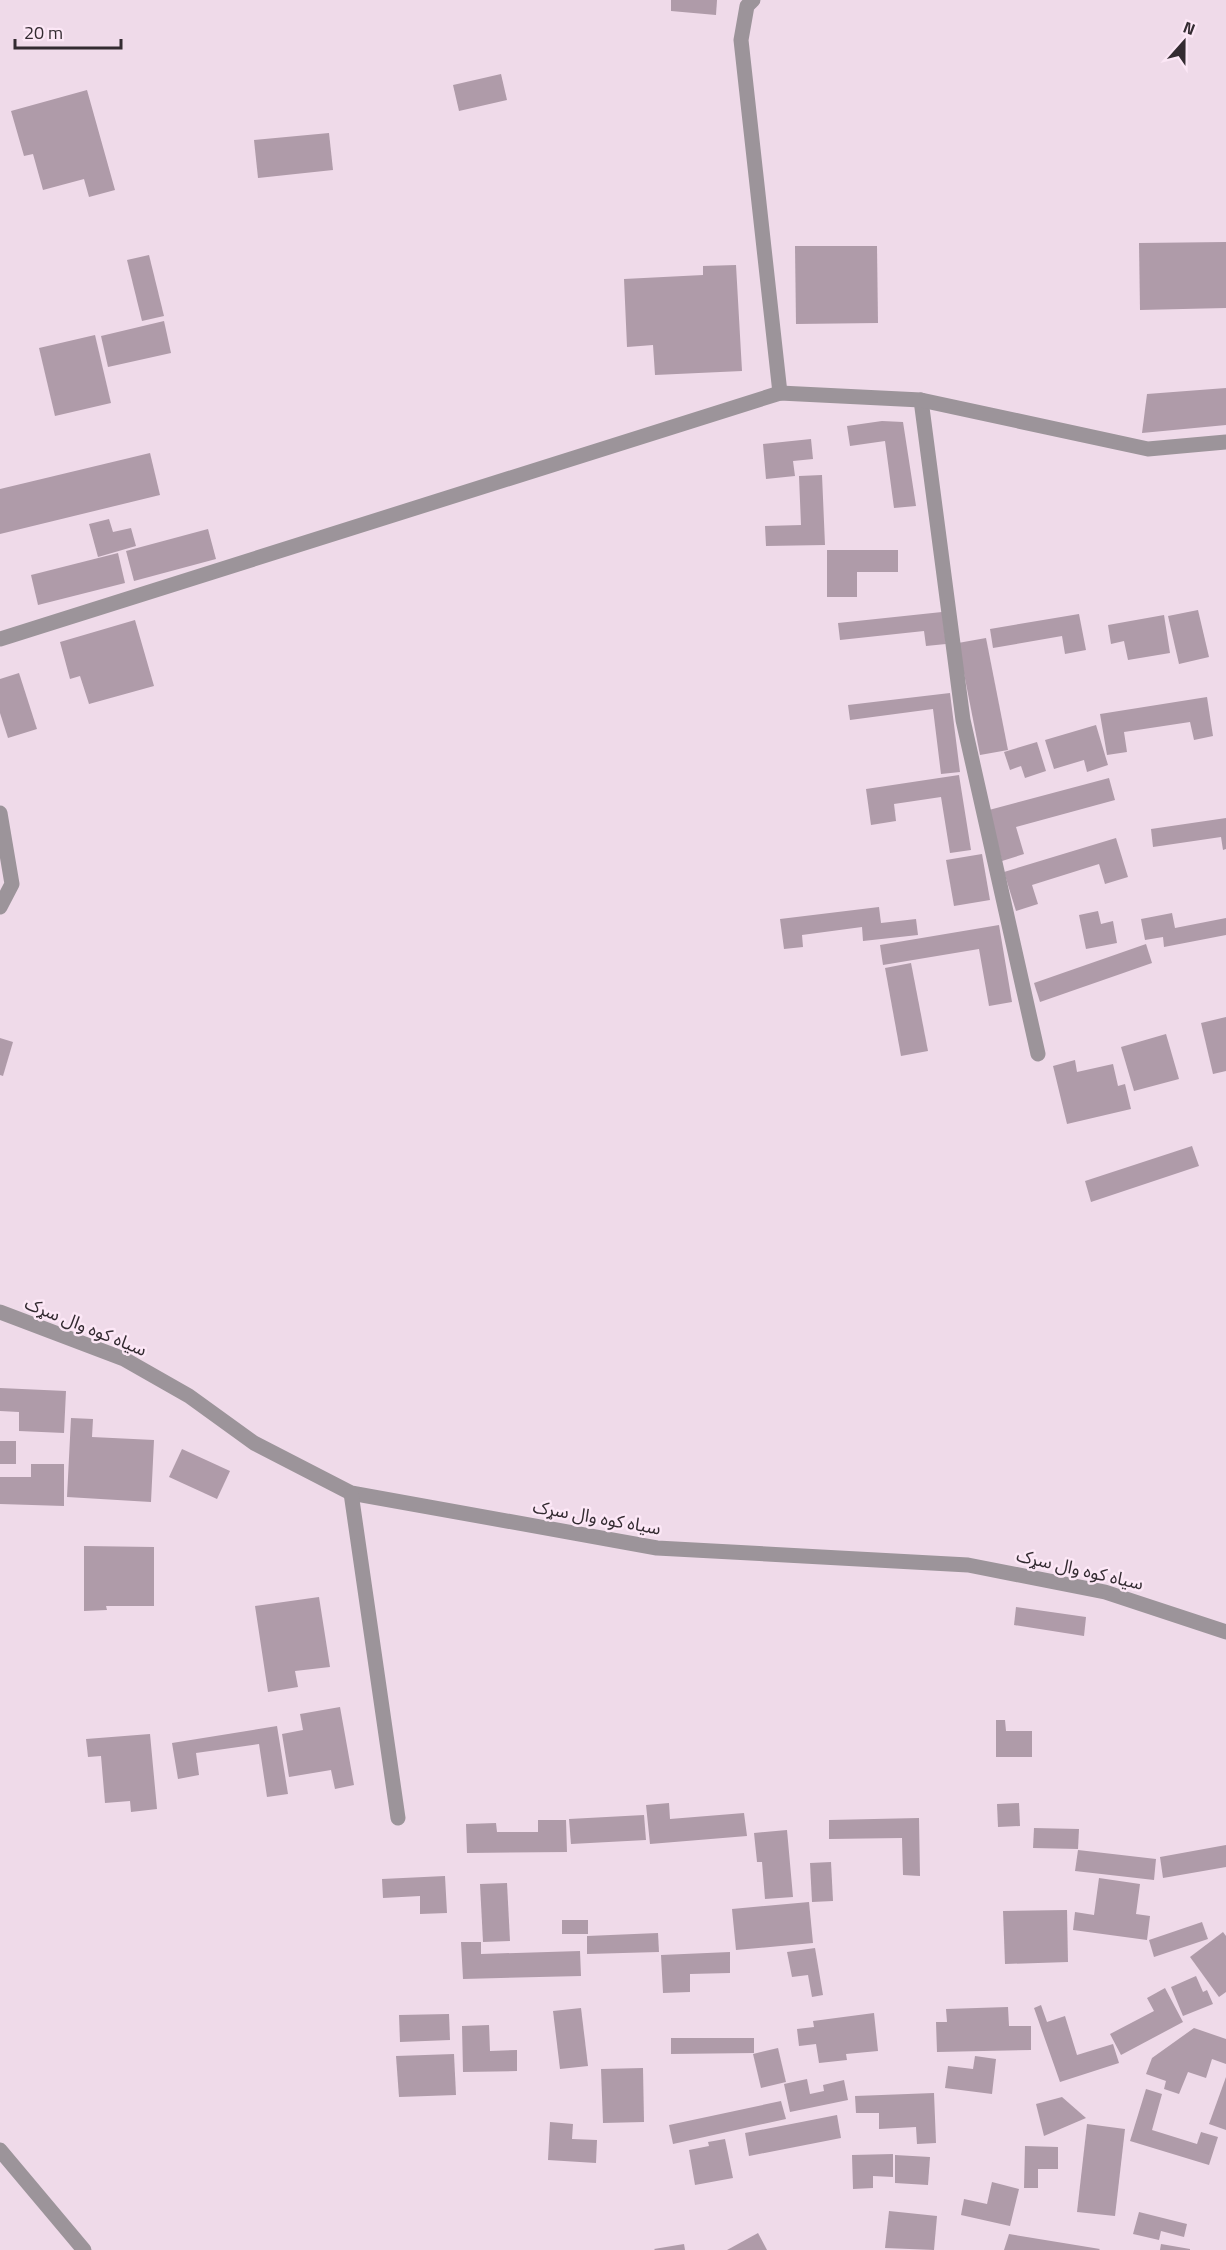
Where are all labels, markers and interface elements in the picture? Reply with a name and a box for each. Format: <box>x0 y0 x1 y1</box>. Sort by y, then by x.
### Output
scale bar <box>15 12 122 50</box>
north arrow <box>1154 12 1214 72</box>
text: N <box>1180 15 1199 41</box>
text: 20 m <box>24 19 63 46</box>
street label: سیاه کوه وال سړک <box>21 1289 151 1363</box>
street label: سیاه کوه وال سړک <box>531 1492 663 1542</box>
street label: سیاه کوه وال سړک <box>1014 1541 1146 1597</box>

